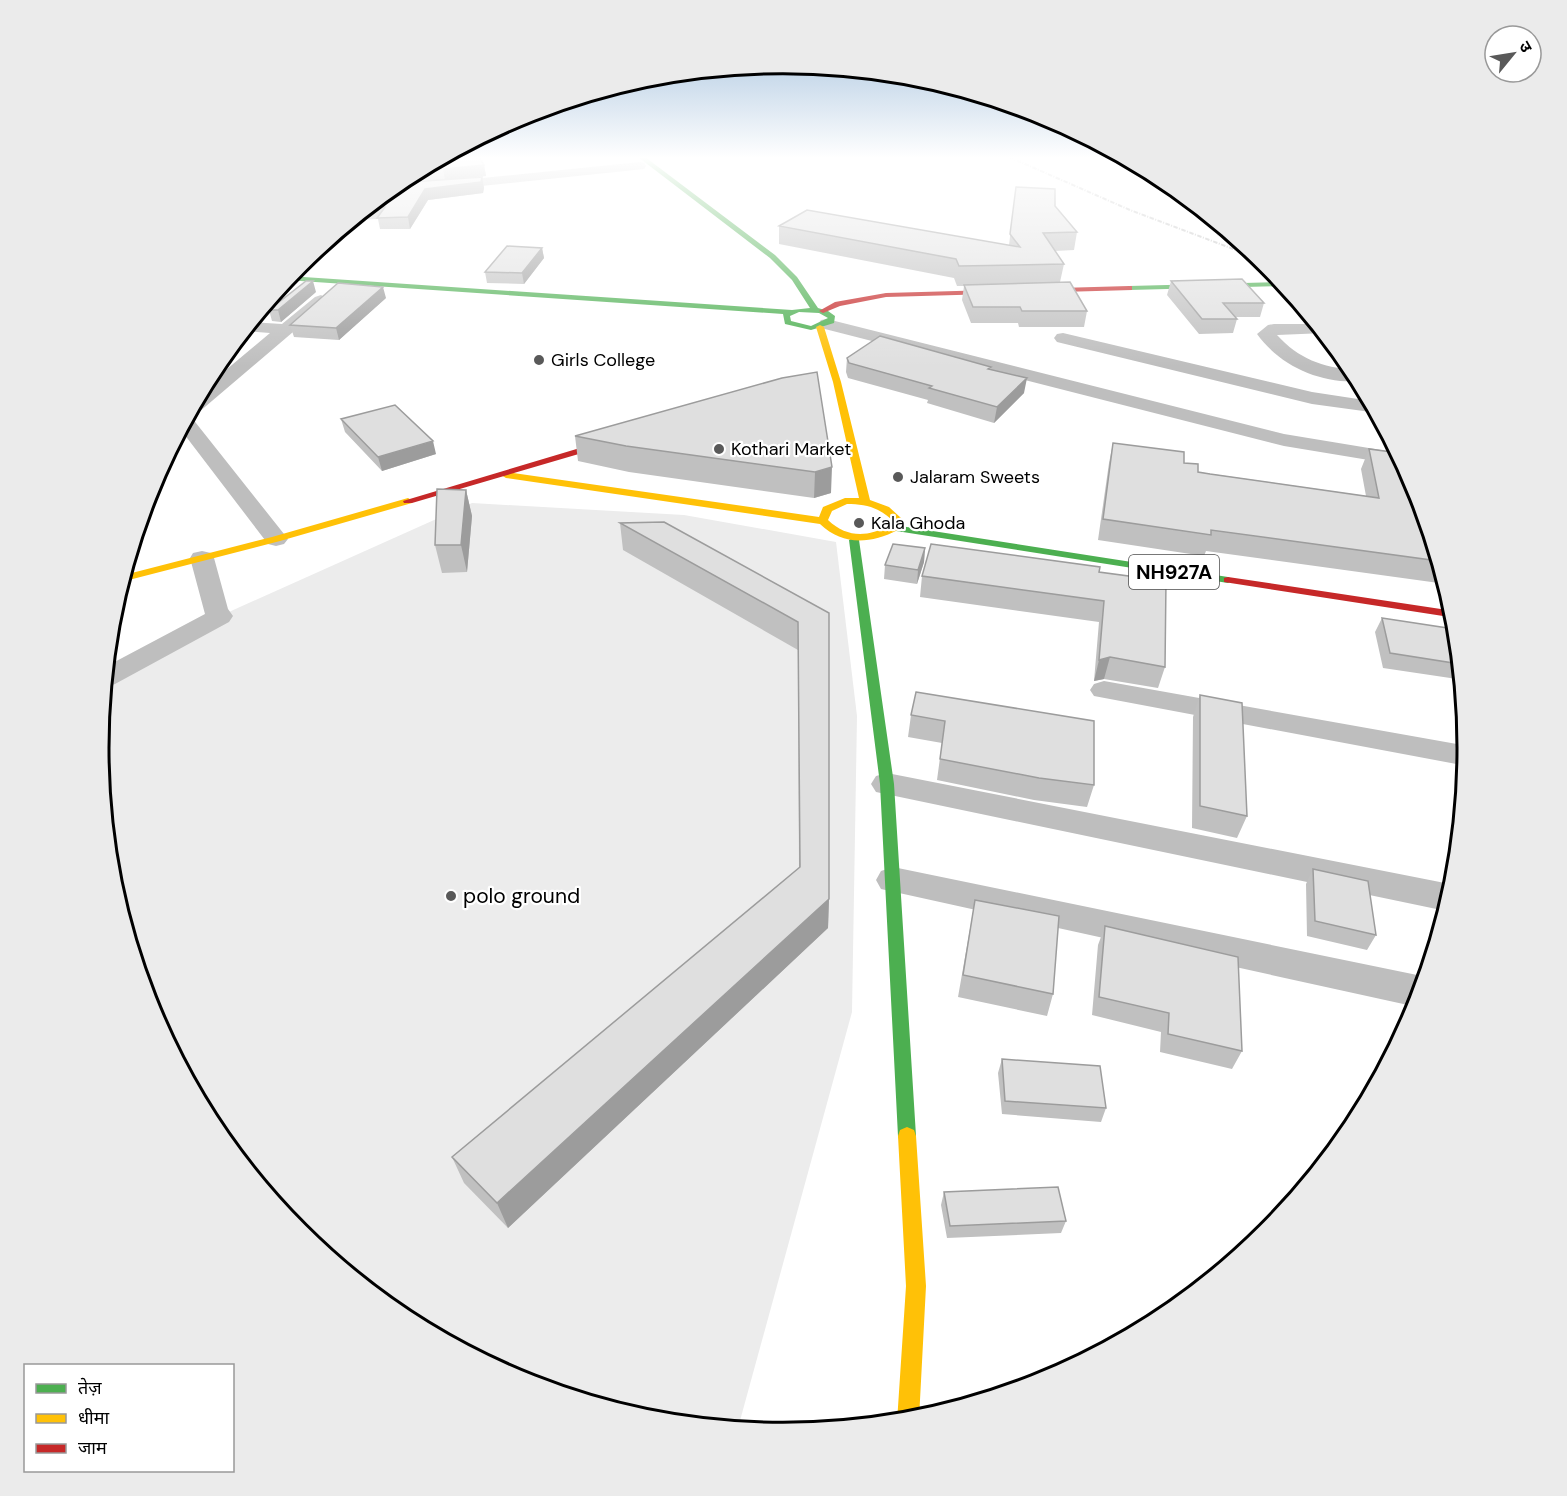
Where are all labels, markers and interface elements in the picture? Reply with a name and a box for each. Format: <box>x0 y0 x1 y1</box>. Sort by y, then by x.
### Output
north arrow <box>1483 24 1543 84</box>
text: उ <box>1514 37 1537 57</box>
place label: Girls College <box>551 348 655 372</box>
marker: Girls College <box>532 353 546 367</box>
place label: Kothari Market <box>731 437 851 461</box>
marker: Kothari Market <box>712 442 726 456</box>
place label: Jalaram Sweets <box>910 465 1040 489</box>
marker: Jalaram Sweets <box>891 470 905 484</box>
place label: Kala Ghoda <box>871 511 965 535</box>
marker: Kala Ghoda <box>852 516 866 530</box>
road number: NH927A <box>1129 555 1219 589</box>
place label: polo ground <box>463 882 580 910</box>
marker: polo ground <box>444 889 458 903</box>
legend <box>24 1364 234 1472</box>
text: तेज़ <box>78 1376 102 1400</box>
text: धीमा <box>78 1406 109 1430</box>
text: जाम <box>78 1436 108 1460</box>

